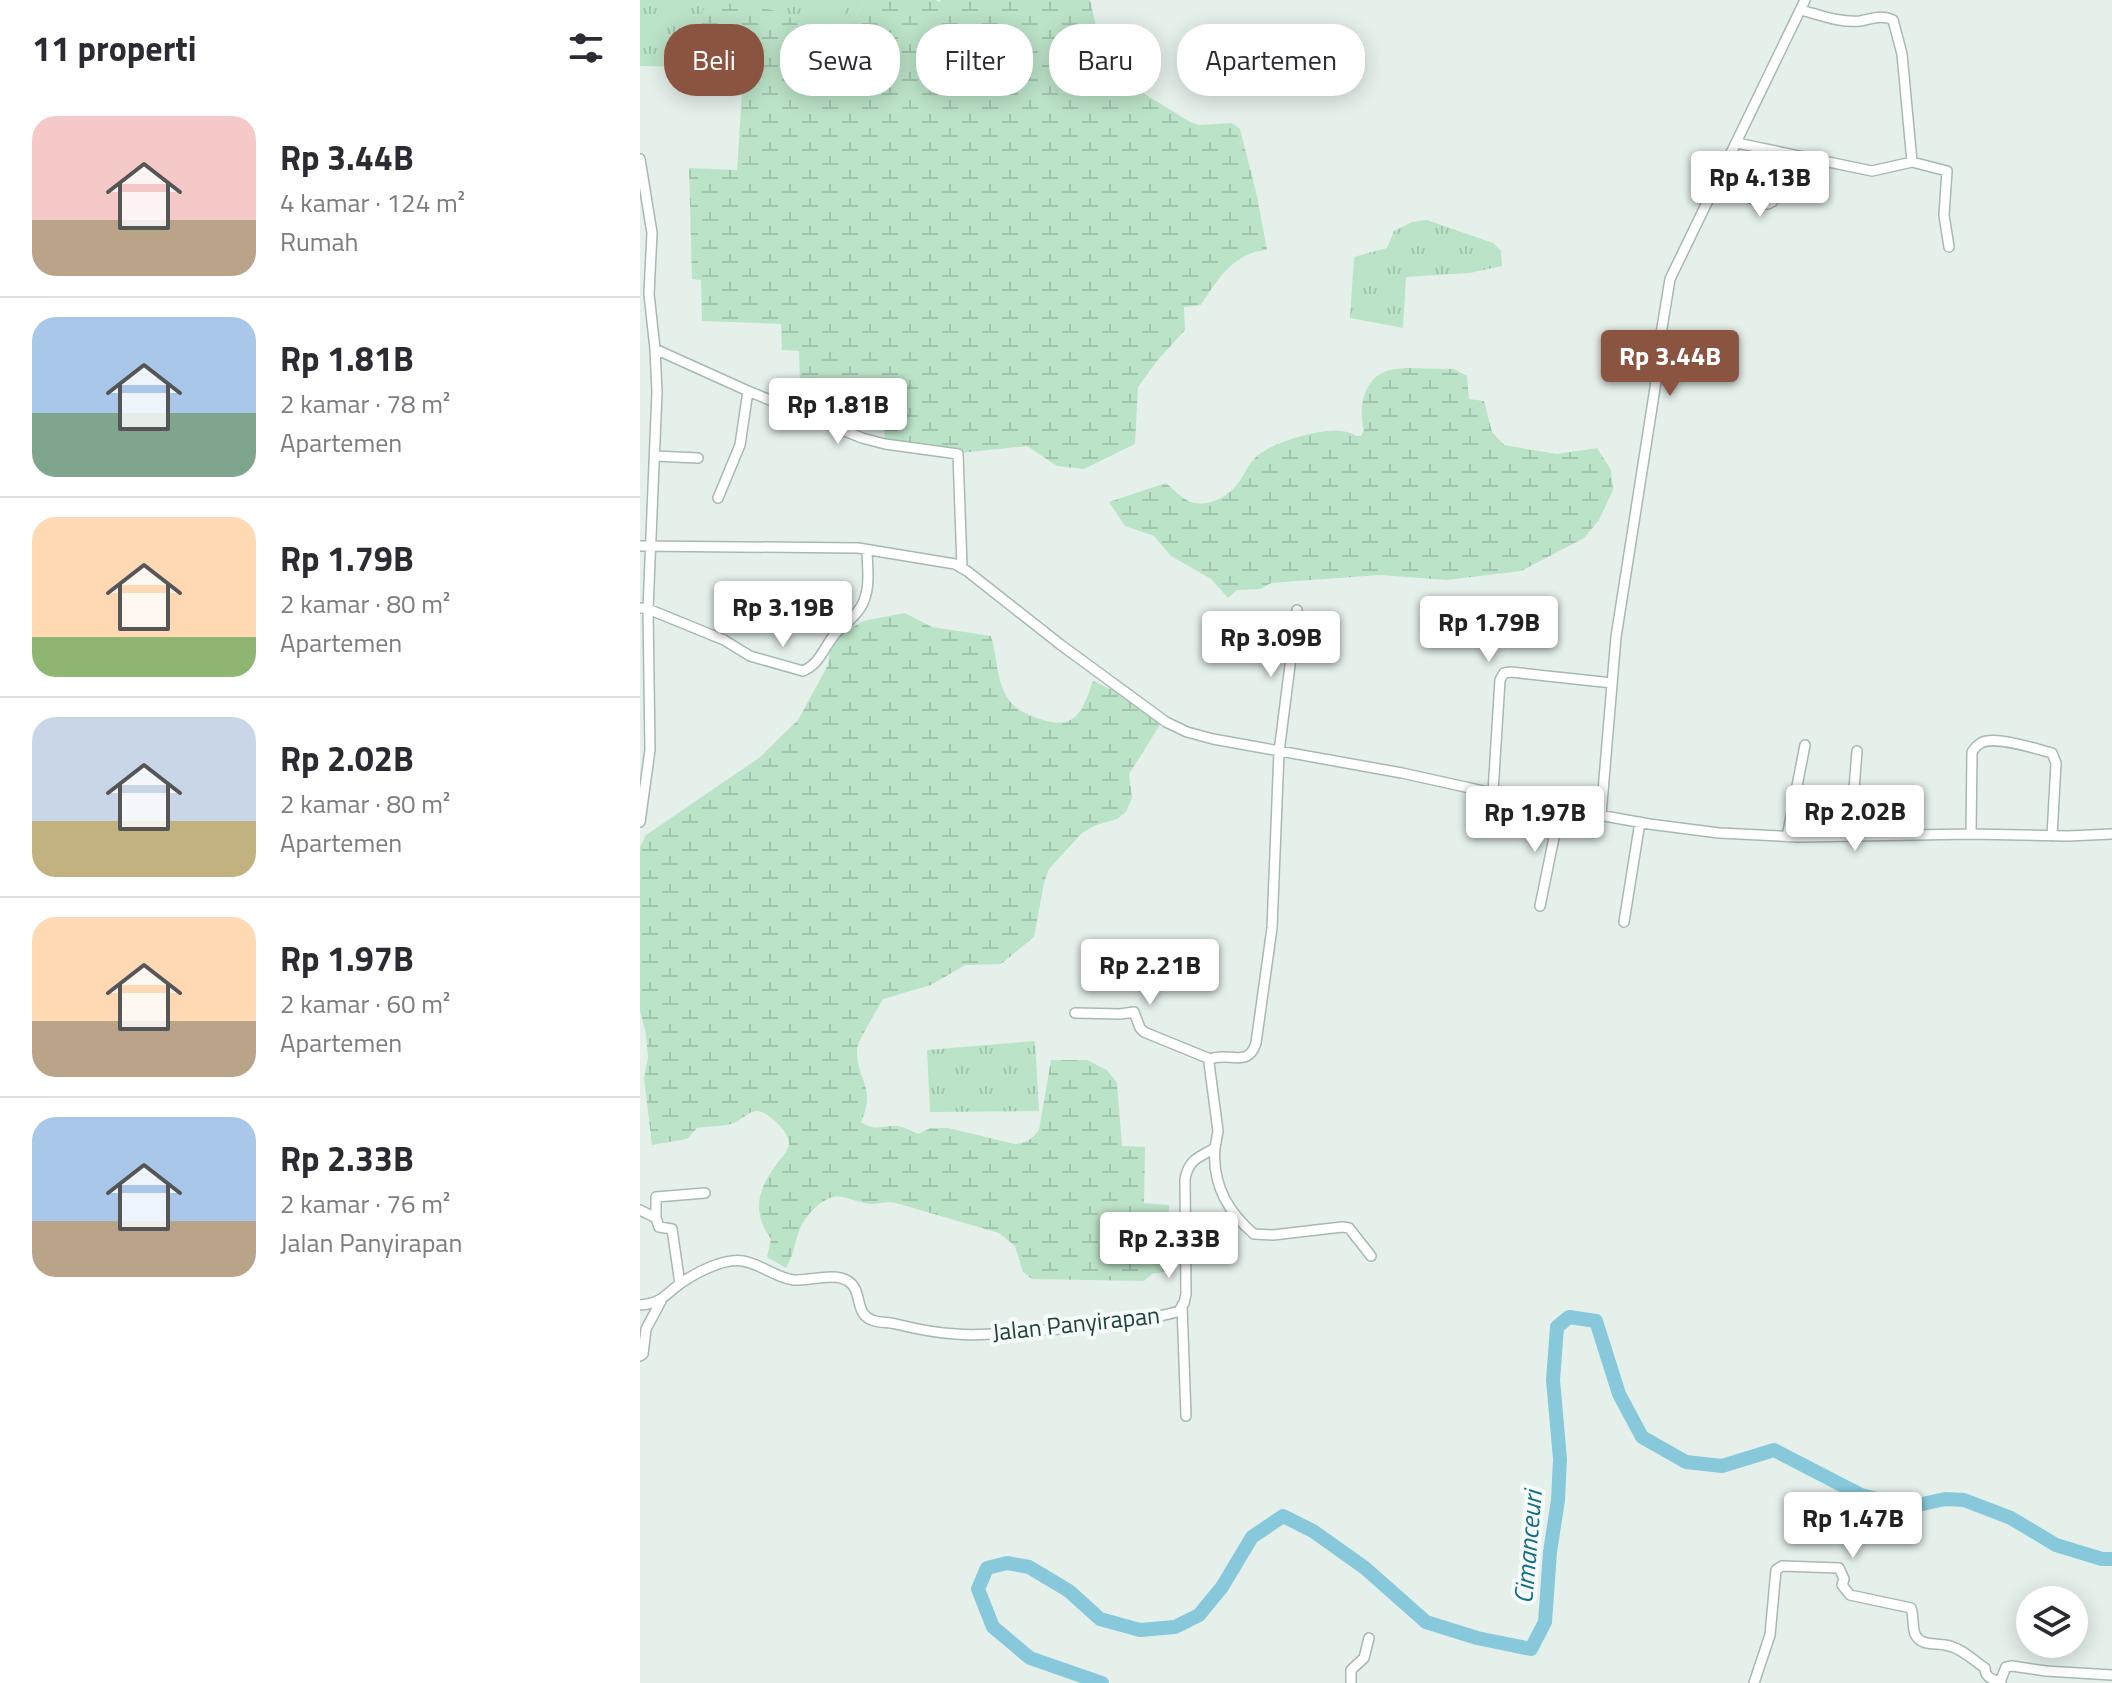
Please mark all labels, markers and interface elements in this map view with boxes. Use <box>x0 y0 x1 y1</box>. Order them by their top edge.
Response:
text: 11 properti <box>32 22 196 74</box>
chip: Beli <box>664 24 764 96</box>
chip: Sewa <box>780 24 900 96</box>
chip: Filter <box>916 24 1033 96</box>
chip: Baru <box>1049 24 1161 96</box>
chip: Apartemen <box>1177 24 1365 96</box>
icon: filters <box>564 26 608 70</box>
text: Rp 3.44B <box>280 131 414 183</box>
icon: home <box>96 148 192 244</box>
pin: Rp 4.13B <box>1677 151 1843 219</box>
text: Rp 4.13B <box>1709 157 1811 196</box>
text: 4 kamar · 124 m² <box>280 183 465 222</box>
text: Rumah <box>280 222 358 261</box>
pin: Rp 3.44B <box>1587 330 1753 398</box>
text: Rp 1.81B <box>280 332 414 384</box>
text: Rp 3.44B <box>1619 336 1721 375</box>
icon: home <box>96 349 192 445</box>
pin: Rp 1.81B <box>755 378 921 446</box>
text: 2 kamar · 78 m² <box>280 384 450 423</box>
text: Rp 1.81B <box>787 384 889 423</box>
text: Apartemen <box>280 423 402 462</box>
text: Rp 1.79B <box>280 532 414 584</box>
icon: home <box>96 549 192 645</box>
pin: Rp 3.19B <box>700 581 866 649</box>
text: 2 kamar · 80 m² <box>280 584 450 623</box>
text: Rp 3.19B <box>732 587 834 626</box>
pin: Rp 1.79B <box>1406 596 1572 664</box>
text: Rp 1.79B <box>1438 602 1540 641</box>
pin: Rp 3.09B <box>1188 611 1354 679</box>
text: Rp 3.09B <box>1220 617 1322 656</box>
text: Apartemen <box>280 623 402 662</box>
text: Rp 2.02B <box>280 732 414 784</box>
icon: home <box>96 749 192 845</box>
text: 2 kamar · 80 m² <box>280 784 450 823</box>
pin: Rp 2.02B <box>1772 785 1938 853</box>
pin: Rp 1.97B <box>1452 786 1618 854</box>
text: Rp 2.02B <box>1804 791 1906 830</box>
text: Rp 1.97B <box>1484 792 1586 831</box>
text: Apartemen <box>280 823 402 862</box>
text: Rp 1.97B <box>280 932 414 984</box>
pin: Rp 2.21B <box>1067 939 1233 1007</box>
text: Rp 2.21B <box>1099 945 1201 984</box>
icon: home <box>96 949 192 1045</box>
text: 2 kamar · 60 m² <box>280 984 450 1023</box>
text: Apartemen <box>280 1023 402 1062</box>
text: Rp 2.33B <box>280 1132 414 1184</box>
icon: home <box>96 1149 192 1245</box>
text: 2 kamar · 76 m² <box>280 1184 450 1223</box>
pin: Rp 2.33B <box>1086 1212 1252 1280</box>
text: Rp 2.33B <box>1118 1218 1220 1257</box>
text: Jalan Panyirapan <box>280 1223 462 1262</box>
street label: Jalan Panyirapan <box>990 1296 1161 1350</box>
water label: Cimanceuri <box>1503 1486 1552 1605</box>
pin: Rp 1.47B <box>1770 1492 1936 1560</box>
text: Rp 1.47B <box>1802 1498 1904 1537</box>
map controls <box>2016 1586 2088 1658</box>
button: layers <box>2016 1586 2088 1658</box>

